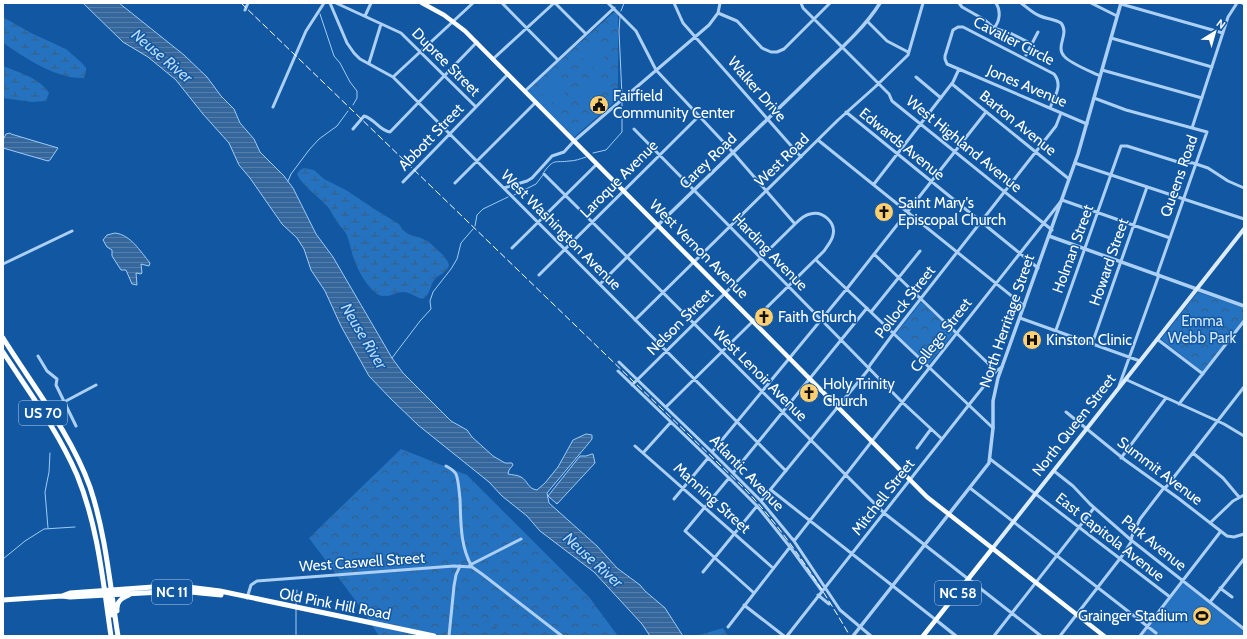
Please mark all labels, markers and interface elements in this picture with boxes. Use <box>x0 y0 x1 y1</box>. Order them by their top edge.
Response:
north arrow <box>1195 12 1235 52</box>
street label: Cavalier Circle <box>970 13 1058 69</box>
text: N <box>1214 16 1228 32</box>
street label: Dupree Street <box>408 24 484 100</box>
water label: Neuse River <box>128 25 197 88</box>
street label: Walker Drive <box>724 53 790 125</box>
street label: Jones Avenue <box>983 61 1070 111</box>
place label: Fairfield Community Center <box>613 87 735 122</box>
street label: Barton Avenue <box>976 87 1060 160</box>
street label: West Highland Avenue <box>903 92 1026 196</box>
public building icon: Fairfield Community Center <box>588 94 610 116</box>
street label: Abbott Street <box>395 100 467 174</box>
street label: Edwards Avenue <box>856 104 948 184</box>
street label: Carey Road <box>676 129 740 193</box>
street label: West Road <box>751 130 813 190</box>
street label: Queens Road <box>1157 133 1201 219</box>
street label: Laroque Avenue <box>576 136 662 222</box>
street label: West Washington Avenue <box>497 166 625 294</box>
place label: Saint Mary's Episcopal Church <box>898 194 1006 229</box>
street label: West Vernon Avenue <box>646 196 752 302</box>
church icon: Saint Mary's Episcopal Church <box>873 201 895 223</box>
street label: Holman Street <box>1049 202 1097 296</box>
street label: Harding Avenue <box>729 210 812 295</box>
street label: Howard Street <box>1086 216 1132 308</box>
street label: North Herritage Street <box>976 252 1038 390</box>
street label: Pollock Street <box>871 262 939 342</box>
street label: Nelson Street <box>643 285 717 359</box>
street label: College Street <box>906 294 976 376</box>
water label: Neuse River <box>337 299 392 373</box>
church icon: Faith Church <box>753 306 775 328</box>
place label: Faith Church <box>778 308 857 326</box>
park label: Emma Webb Park <box>1168 312 1236 347</box>
street label: West Lenoir Avenue <box>709 323 811 425</box>
hospital icon: Kinston Clinic <box>1021 329 1043 351</box>
place label: Kinston Clinic <box>1046 331 1132 349</box>
street label: North Queen Street <box>1028 370 1120 480</box>
place label: Holy Trinity Church <box>823 375 895 410</box>
church icon: Holy Trinity Church <box>798 382 820 404</box>
road number: US 70 <box>19 401 67 425</box>
street label: Atlantic Avenue <box>706 431 788 515</box>
street label: Summit Avenue <box>1114 433 1206 509</box>
street label: Mitchell Street <box>848 455 918 539</box>
street label: Manning Street <box>670 459 754 537</box>
street label: East Capitola Avenue <box>1052 489 1168 585</box>
street label: Park Avenue <box>1118 511 1190 575</box>
water label: Neuse River <box>559 528 628 592</box>
street label: West Caswell Street <box>298 549 426 575</box>
road number: NC 11 <box>152 580 192 604</box>
road number: NC 58 <box>935 581 981 605</box>
street label: Old Pink Hill Road <box>278 584 392 624</box>
sports icon: Grainger Stadium <box>1191 605 1213 627</box>
place label: Grainger Stadium <box>1078 607 1188 625</box>

